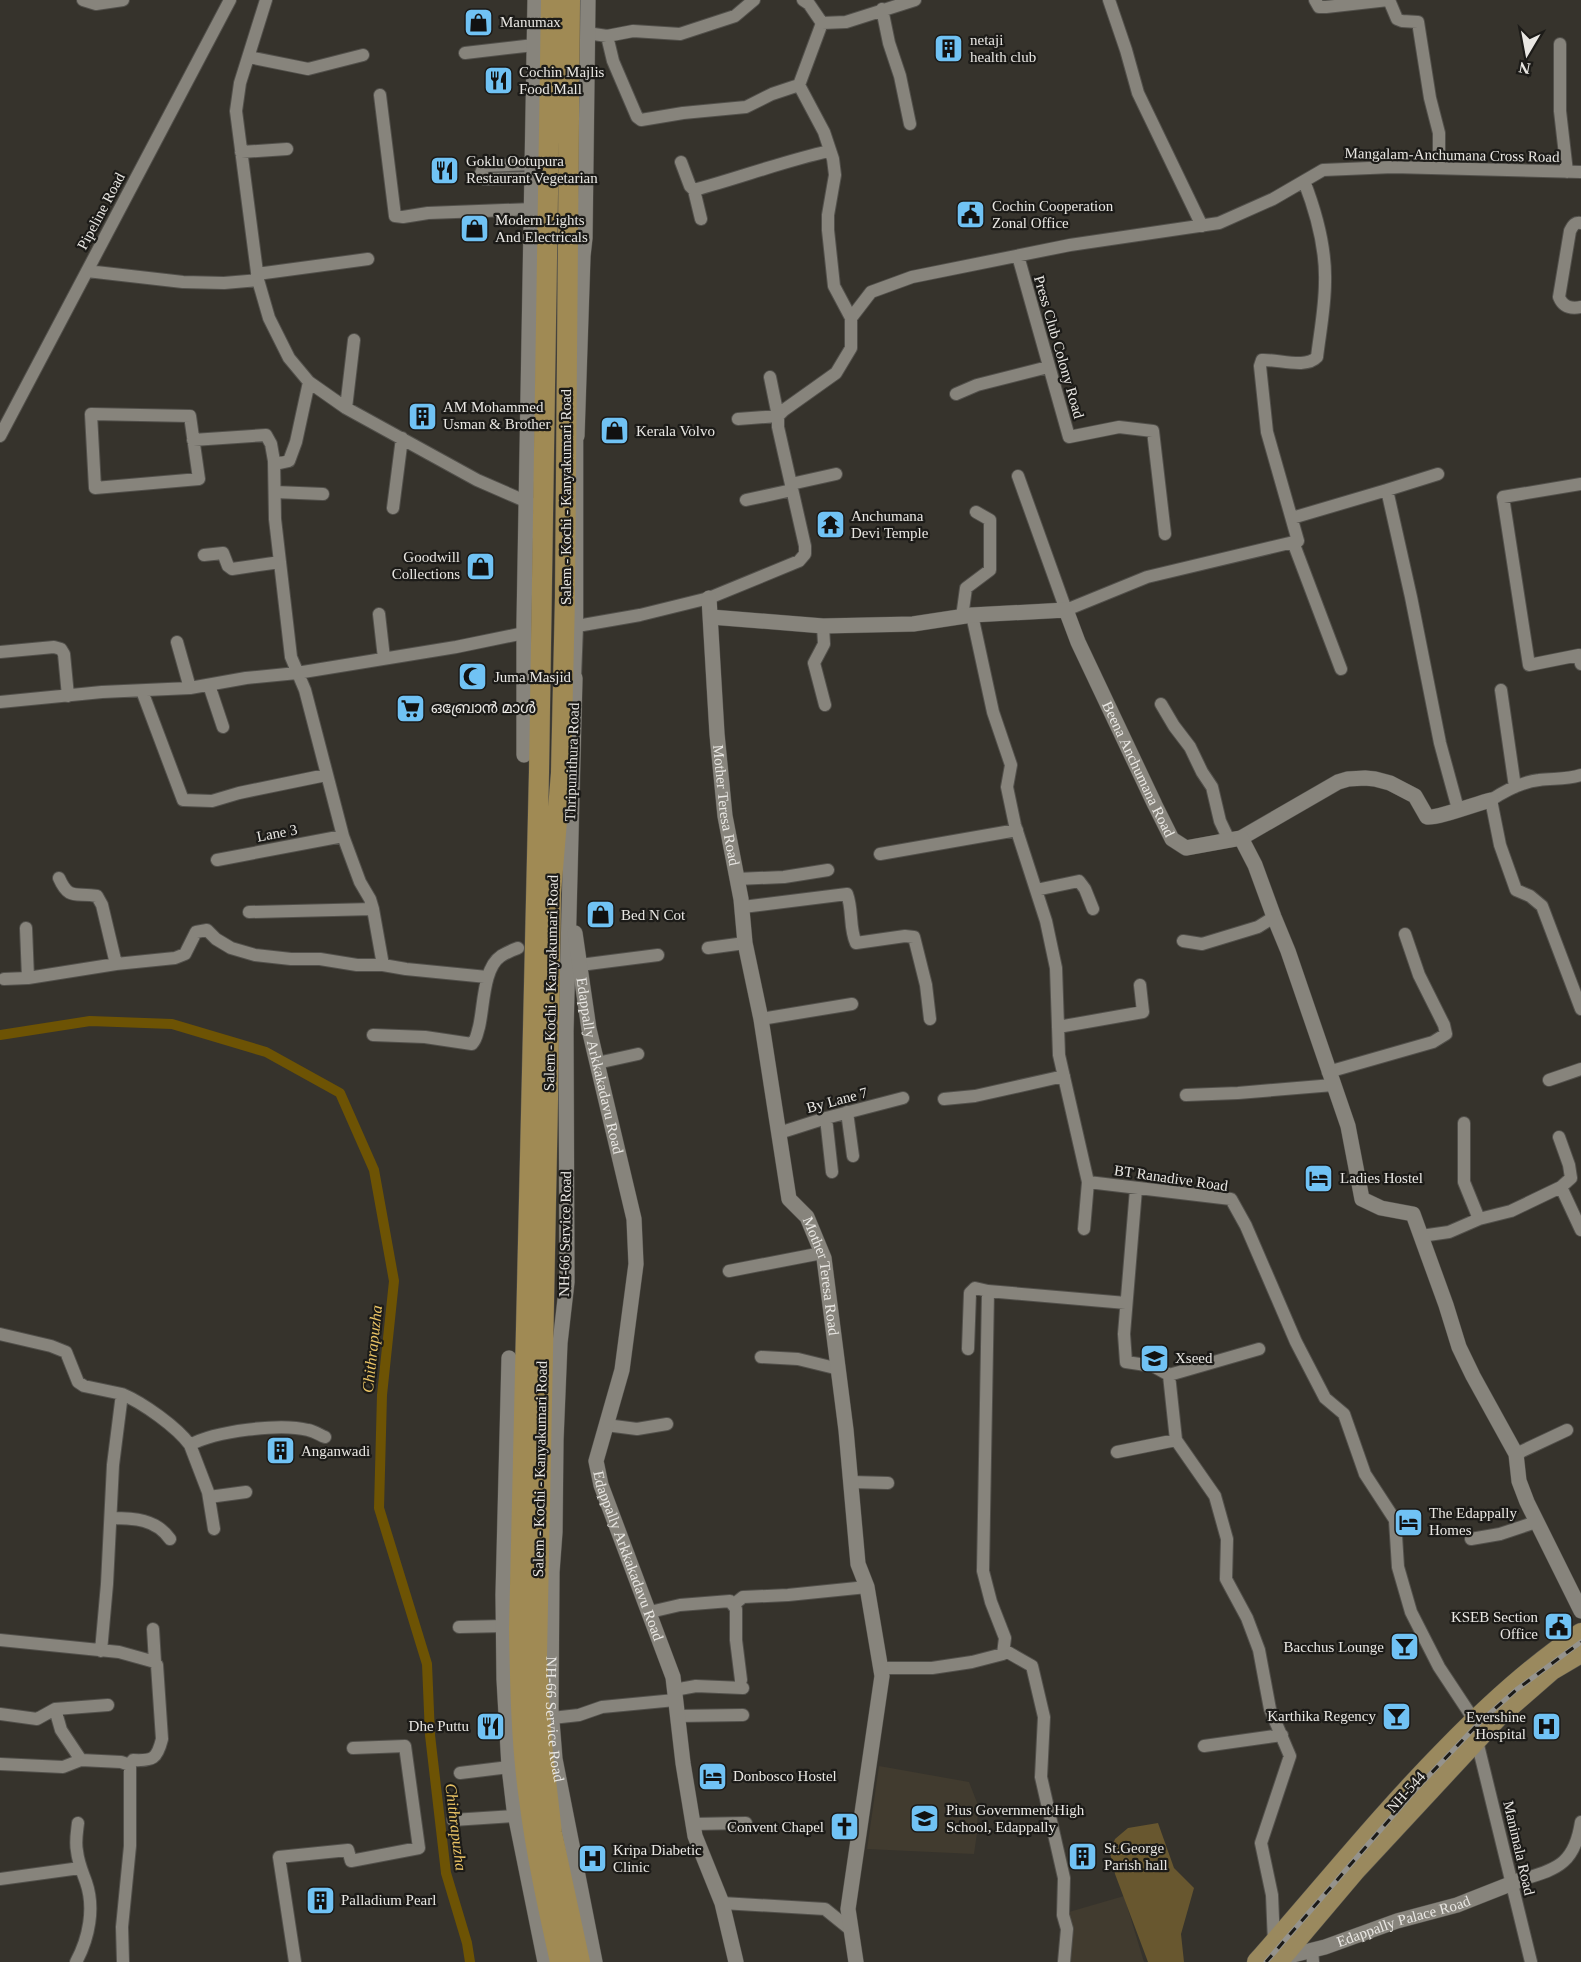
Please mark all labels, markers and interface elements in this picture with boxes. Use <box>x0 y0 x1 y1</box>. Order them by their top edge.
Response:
shop icon: Manumax <box>463 6 495 38</box>
place label: Manumax <box>500 14 561 30</box>
north arrow <box>1497 24 1557 84</box>
place label: netaji health club <box>970 32 1036 65</box>
building icon: netaji health club <box>933 33 965 65</box>
text: N <box>1517 59 1532 78</box>
place label: Cochin Majlis Food Mall <box>519 64 605 97</box>
restaurant icon: Cochin Majlis Food Mall <box>482 65 514 97</box>
street label: Mangalam-Anchumana Cross Road <box>1344 145 1560 165</box>
place label: Goklu Ootupura Restaurant Vegetarian <box>466 153 598 186</box>
restaurant icon: Goklu Ootupura Restaurant Vegetarian <box>429 154 461 186</box>
street label: Pipeline Road <box>74 169 128 252</box>
place label: Cochin Cooperation Zonal Office <box>992 198 1114 231</box>
public building icon: Cochin Cooperation Zonal Office <box>955 199 987 231</box>
place label: Modern Lights And Electricals <box>495 212 588 245</box>
shop icon: Modern Lights And Electricals <box>458 213 490 245</box>
street label: Press Club Colony Road <box>1031 274 1087 421</box>
street label: Salem - Kochi - Kanyakumari Road <box>558 388 574 605</box>
place label: AM Mohammed Usman & Brother <box>443 399 550 432</box>
building icon: AM Mohammed Usman & Brother <box>406 400 438 432</box>
shop icon: Kerala Volvo <box>599 415 631 447</box>
place label: Kerala Volvo <box>636 423 715 439</box>
place label: Anchumana Devi Temple <box>851 508 929 541</box>
temple icon: Anchumana Devi Temple <box>814 509 846 541</box>
place label: Goodwill Collections <box>392 549 460 582</box>
shop icon: Goodwill Collections <box>465 550 497 582</box>
mosque icon: Juma Masjid <box>457 661 489 693</box>
place label: Juma Masjid <box>494 669 572 685</box>
supermarket icon: ഒബ്രോൻ മാൾ <box>394 692 426 724</box>
street label: Beena Anchumana Road <box>1099 699 1178 840</box>
place label: ഒബ്രോൻ മാൾ <box>431 700 536 717</box>
street label: Thripunithura Road <box>562 702 582 822</box>
street label: Mother Teresa Road <box>710 744 742 868</box>
street label: Lane 3 <box>255 821 299 845</box>
street label: Salem - Kochi - Kanyakumari Road <box>541 874 561 1091</box>
shop icon: Bed N Cot <box>584 899 616 931</box>
place label: Bed N Cot <box>621 907 686 923</box>
street label: Edappally Arkkakadavu Road <box>574 976 626 1156</box>
street label: By Lane 7 <box>805 1084 870 1116</box>
street label: BT Ranadive Road <box>1113 1162 1229 1194</box>
hotel icon: Ladies Hostel <box>1303 1162 1335 1194</box>
street label: NH-66 Service Road <box>556 1170 574 1297</box>
place label: Ladies Hostel <box>1340 1170 1423 1186</box>
street label: Mother Teresa Road <box>800 1214 842 1337</box>
water label: Chithrapuzha <box>359 1304 386 1394</box>
school or university icon: Xseed <box>1138 1342 1170 1374</box>
place label: Xseed <box>1175 1350 1213 1366</box>
street label: Salem - Kochi - Kanyakumari Road <box>530 1360 550 1577</box>
building icon: Anganwadi <box>264 1435 296 1467</box>
place label: Anganwadi <box>301 1443 370 1459</box>
street label: Edappally Arkkakadavu Road <box>590 1469 667 1643</box>
place label: The Edappally Homes <box>1429 1505 1517 1538</box>
hotel icon: The Edappally Homes <box>1392 1506 1424 1538</box>
place label: KSEB Section Office <box>1451 1609 1538 1642</box>
public building icon: KSEB Section Office <box>1543 1610 1575 1642</box>
bar icon: Bacchus Lounge <box>1389 1631 1421 1663</box>
place label: Bacchus Lounge <box>1284 1639 1384 1655</box>
street label: NH-66 Service Road <box>543 1656 567 1784</box>
bar icon: Karthika Regency <box>1381 1700 1413 1732</box>
place label: Karthika Regency <box>1267 1708 1376 1724</box>
place label: Evershine Hospital <box>1466 1709 1526 1742</box>
restaurant icon: Dhe Puttu <box>474 1710 506 1742</box>
hospital icon: Evershine Hospital <box>1531 1710 1563 1742</box>
place label: Dhe Puttu <box>409 1718 469 1734</box>
hotel icon: Donbosco Hostel <box>696 1760 728 1792</box>
place label: Donbosco Hostel <box>733 1768 837 1784</box>
street label: NH-544 <box>1384 1768 1429 1816</box>
water label: Chithrapuzha <box>441 1782 470 1872</box>
street label: Manimala Road <box>1500 1799 1538 1897</box>
place label: Pius Government High School, Edappally <box>946 1802 1085 1835</box>
school or university icon: Pius Government High School, Edappally <box>909 1803 941 1835</box>
church icon: Convent Chapel <box>829 1811 861 1843</box>
place label: Convent Chapel <box>727 1819 824 1835</box>
place label: St.George Parish hall <box>1104 1840 1168 1873</box>
building icon: St.George Parish hall <box>1067 1841 1099 1873</box>
place label: Kripa Diabetic Clinic <box>613 1842 702 1875</box>
hospital icon: Kripa Diabetic Clinic <box>576 1843 608 1875</box>
building icon: Palladium Pearl <box>304 1884 336 1916</box>
place label: Palladium Pearl <box>341 1892 436 1908</box>
street label: Edappally Palace Road <box>1335 1892 1473 1950</box>

